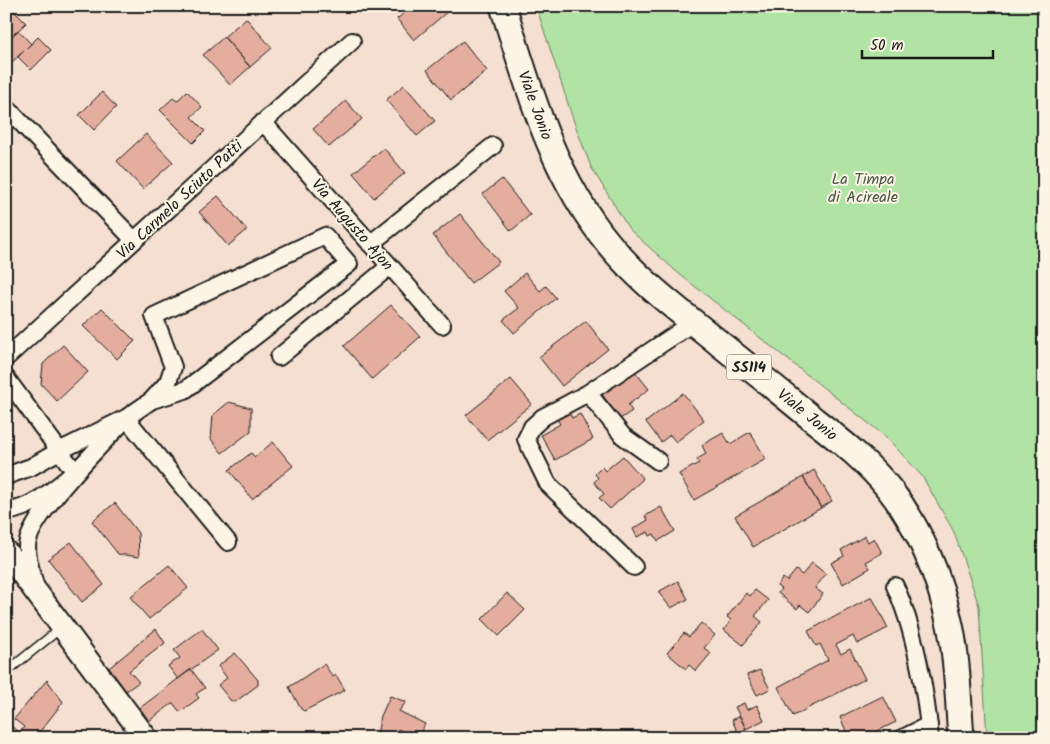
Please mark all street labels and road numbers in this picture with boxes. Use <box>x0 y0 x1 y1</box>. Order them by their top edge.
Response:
street label: Viale Jonio <box>511 68 559 143</box>
street label: Via Carmelo Sciuto Patti <box>111 134 250 266</box>
street label: Via Augusto Ajon <box>305 173 399 277</box>
road number: SS114 <box>726 354 772 380</box>
street label: Viale Jonio <box>771 383 843 447</box>

